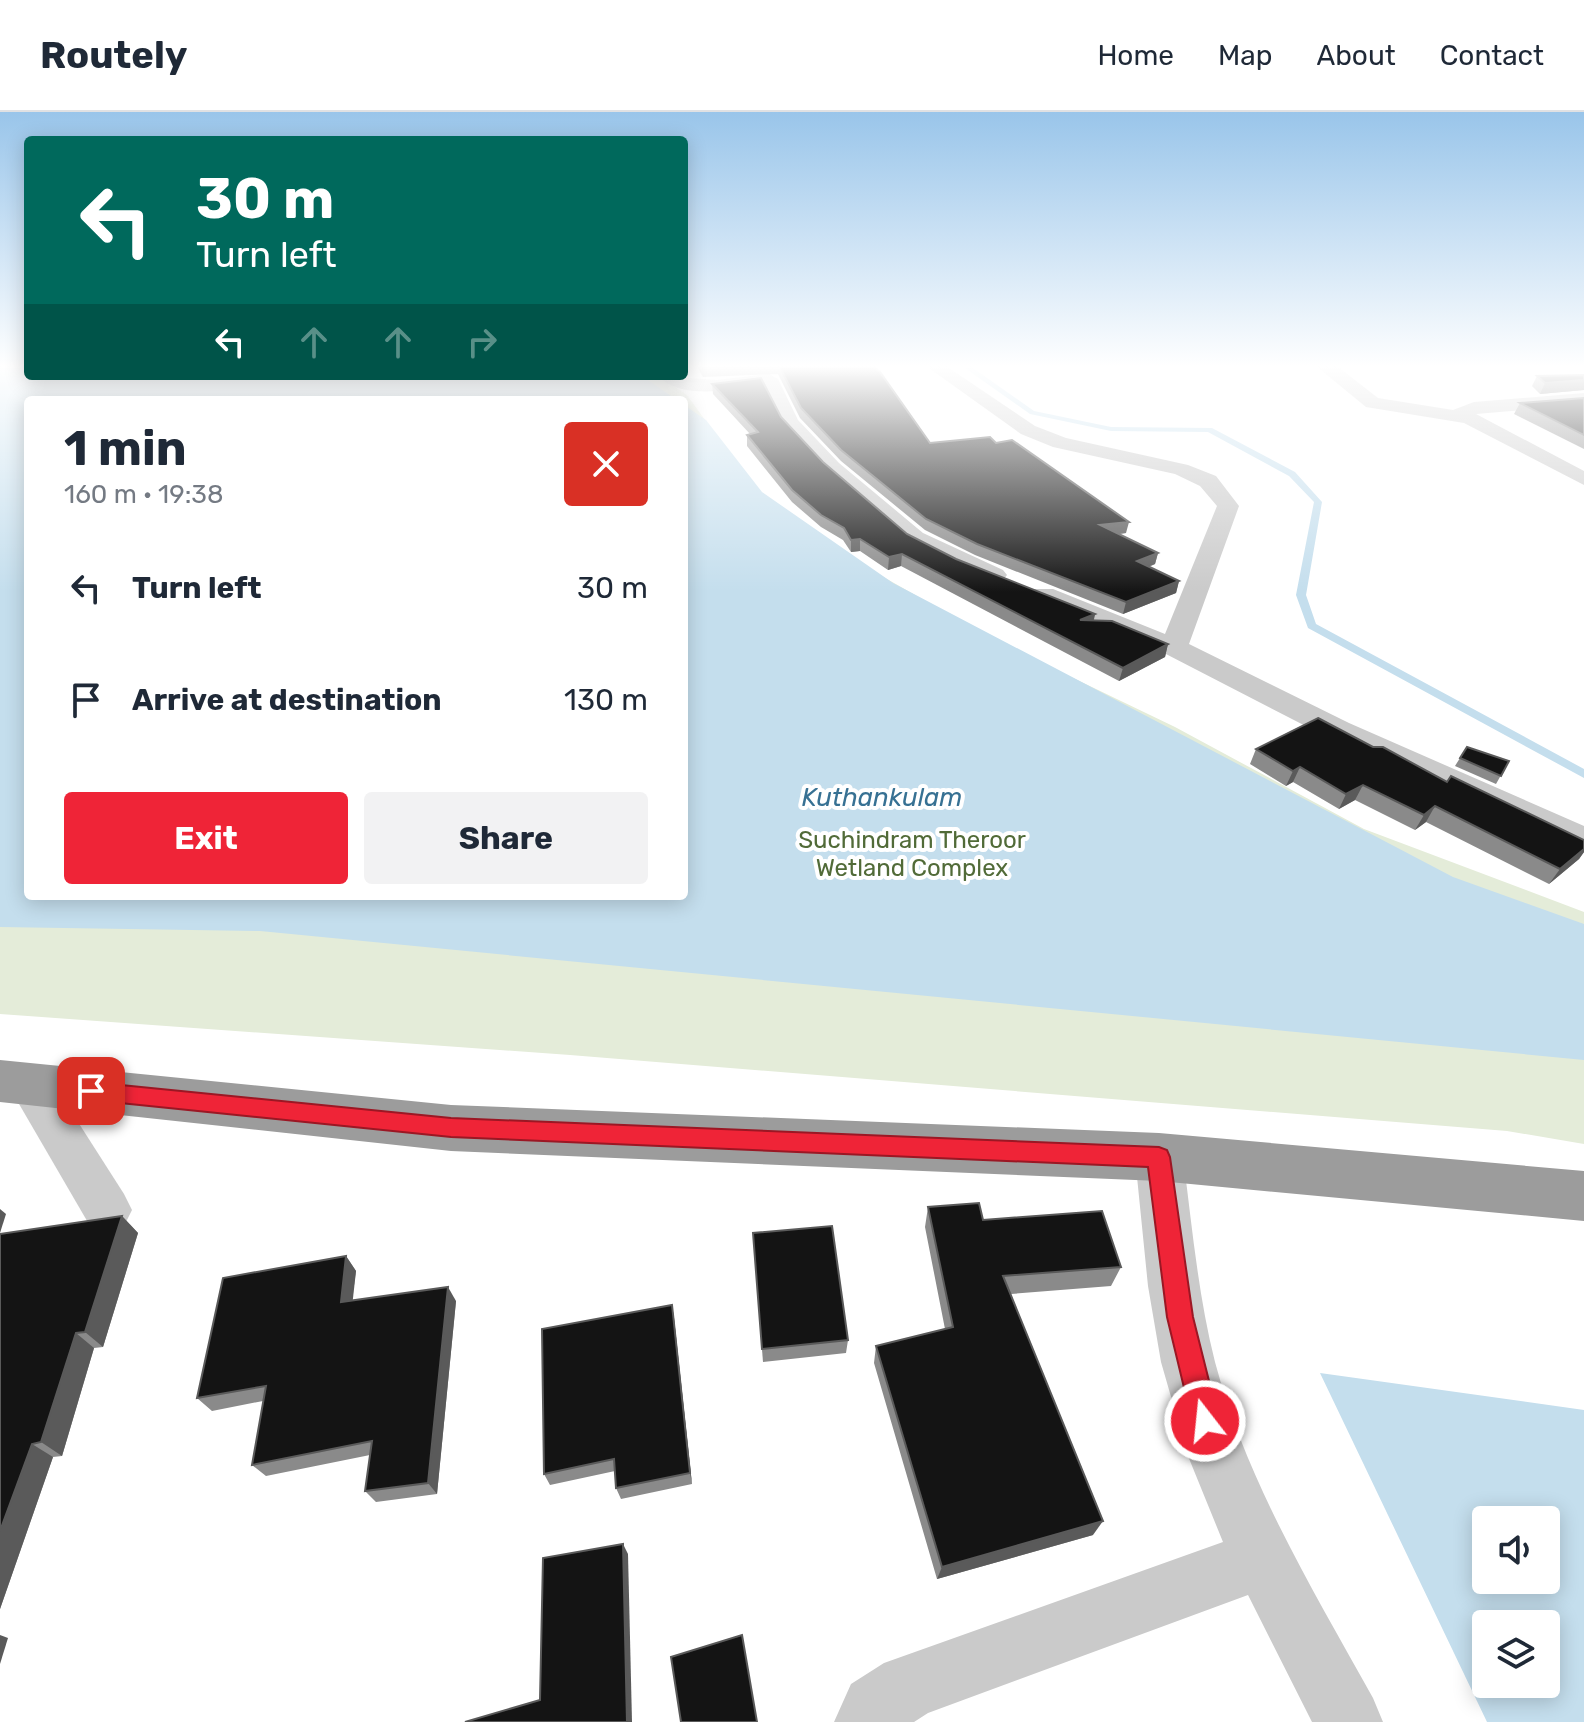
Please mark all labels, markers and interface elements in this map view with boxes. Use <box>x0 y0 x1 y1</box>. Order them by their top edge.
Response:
text: Routely <box>40 32 187 78</box>
text: Home <box>1097 39 1174 72</box>
text: Map <box>1218 39 1272 72</box>
text: About <box>1316 39 1396 72</box>
text: Contact <box>1440 39 1544 72</box>
text: 30 m <box>196 166 334 232</box>
icon: left <box>64 168 168 272</box>
text: Turn left <box>196 233 337 276</box>
icon: left <box>208 320 252 364</box>
icon: ahead <box>292 320 336 364</box>
icon: ahead <box>376 320 420 364</box>
icon: right <box>460 320 504 364</box>
text: 1 min <box>64 420 187 477</box>
button: close <box>564 422 648 506</box>
text: 160 m · 19:38 <box>64 479 223 510</box>
icon: left <box>64 566 108 610</box>
text: Turn left <box>132 570 262 606</box>
text: 30 m <box>577 570 648 606</box>
icon: arrive <box>64 678 108 722</box>
text: Arrive at destination <box>132 682 442 718</box>
text: 130 m <box>564 682 648 718</box>
water label: Kuthankulam <box>802 782 962 813</box>
button: Exit <box>64 792 348 884</box>
button: Share <box>364 792 648 884</box>
park label: Suchindram Theroor Wetland Complex <box>798 826 1026 882</box>
pin <box>57 1057 125 1125</box>
icon: arrive <box>69 1069 113 1113</box>
position arrow <box>1163 1379 1247 1463</box>
map controls <box>1472 1506 1560 1698</box>
button: sound <box>1472 1506 1560 1594</box>
button: layers <box>1472 1610 1560 1698</box>

